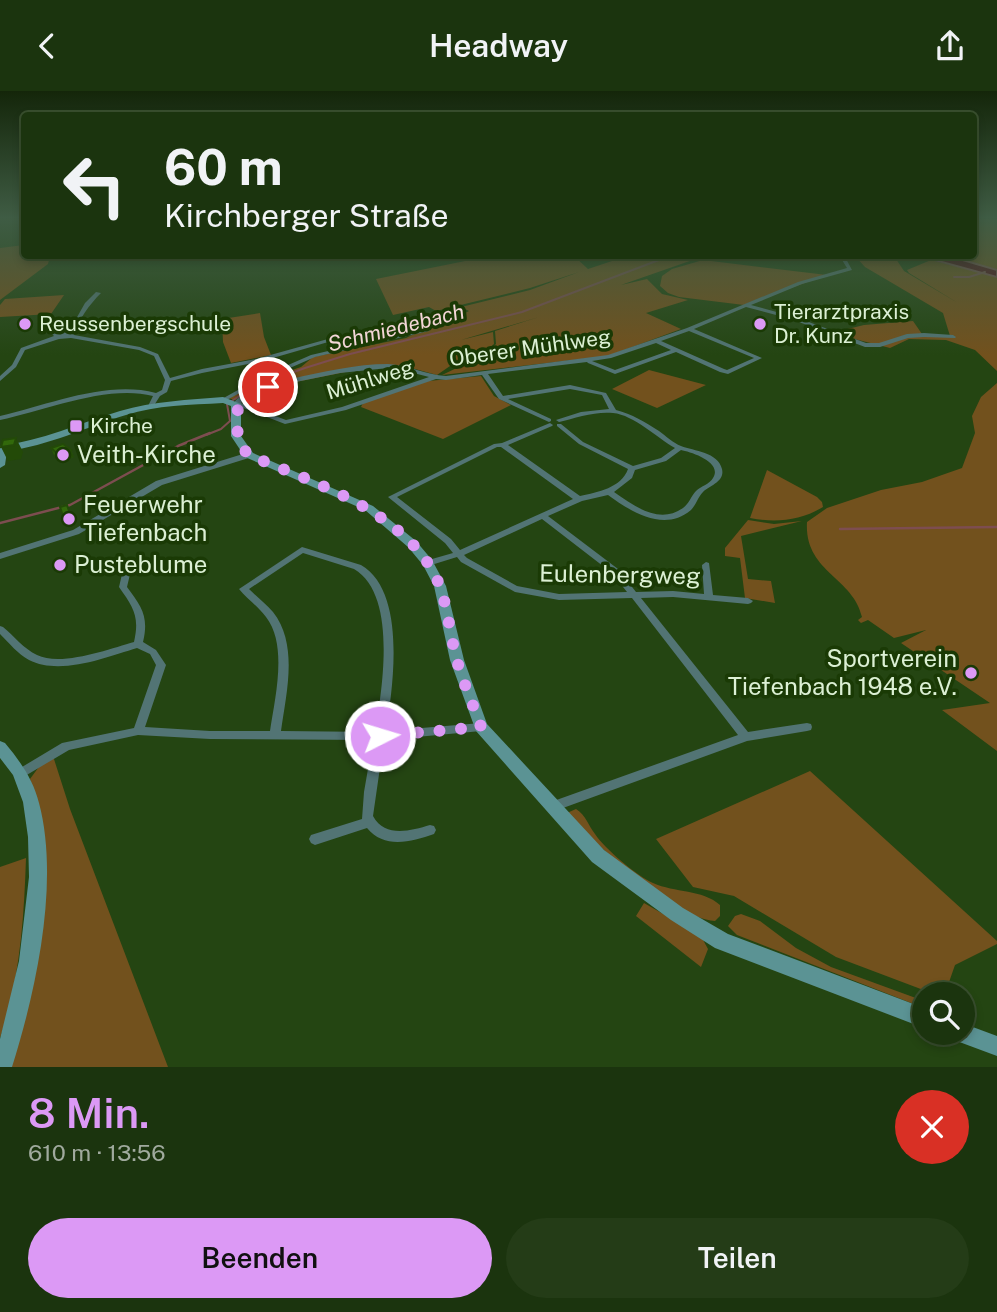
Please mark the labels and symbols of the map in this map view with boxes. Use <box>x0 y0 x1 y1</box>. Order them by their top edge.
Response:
water label: Schmiedebach <box>325 298 467 357</box>
place label: Tierarztpraxis Dr. Kunz <box>774 299 909 348</box>
place label: Reussenbergschule <box>39 311 231 336</box>
marker: Reussenbergschule <box>17 316 33 332</box>
marker: Tierarztpraxis Dr. Kunz <box>752 316 768 332</box>
street label: Oberer Mühlweg <box>447 324 612 371</box>
street label: Mühlweg <box>323 354 417 405</box>
pin <box>238 357 298 417</box>
place label: Kirche <box>90 413 153 438</box>
marker: Kirche <box>68 418 84 434</box>
place label: Veith-Kirche <box>77 440 216 468</box>
marker: Veith-Kirche <box>55 447 71 463</box>
place label: Feuerwehr Tiefenbach <box>83 490 207 546</box>
marker: Feuerwehr Tiefenbach <box>61 511 77 527</box>
place label: Pusteblume <box>74 550 207 578</box>
marker: Pusteblume <box>52 557 68 573</box>
street label: Eulenbergweg <box>539 559 701 589</box>
place label: Sportverein Tiefenbach 1948 e.V. <box>728 644 957 700</box>
marker: Sportverein Tiefenbach 1948 e.V. <box>963 665 979 681</box>
position arrow <box>343 699 417 773</box>

